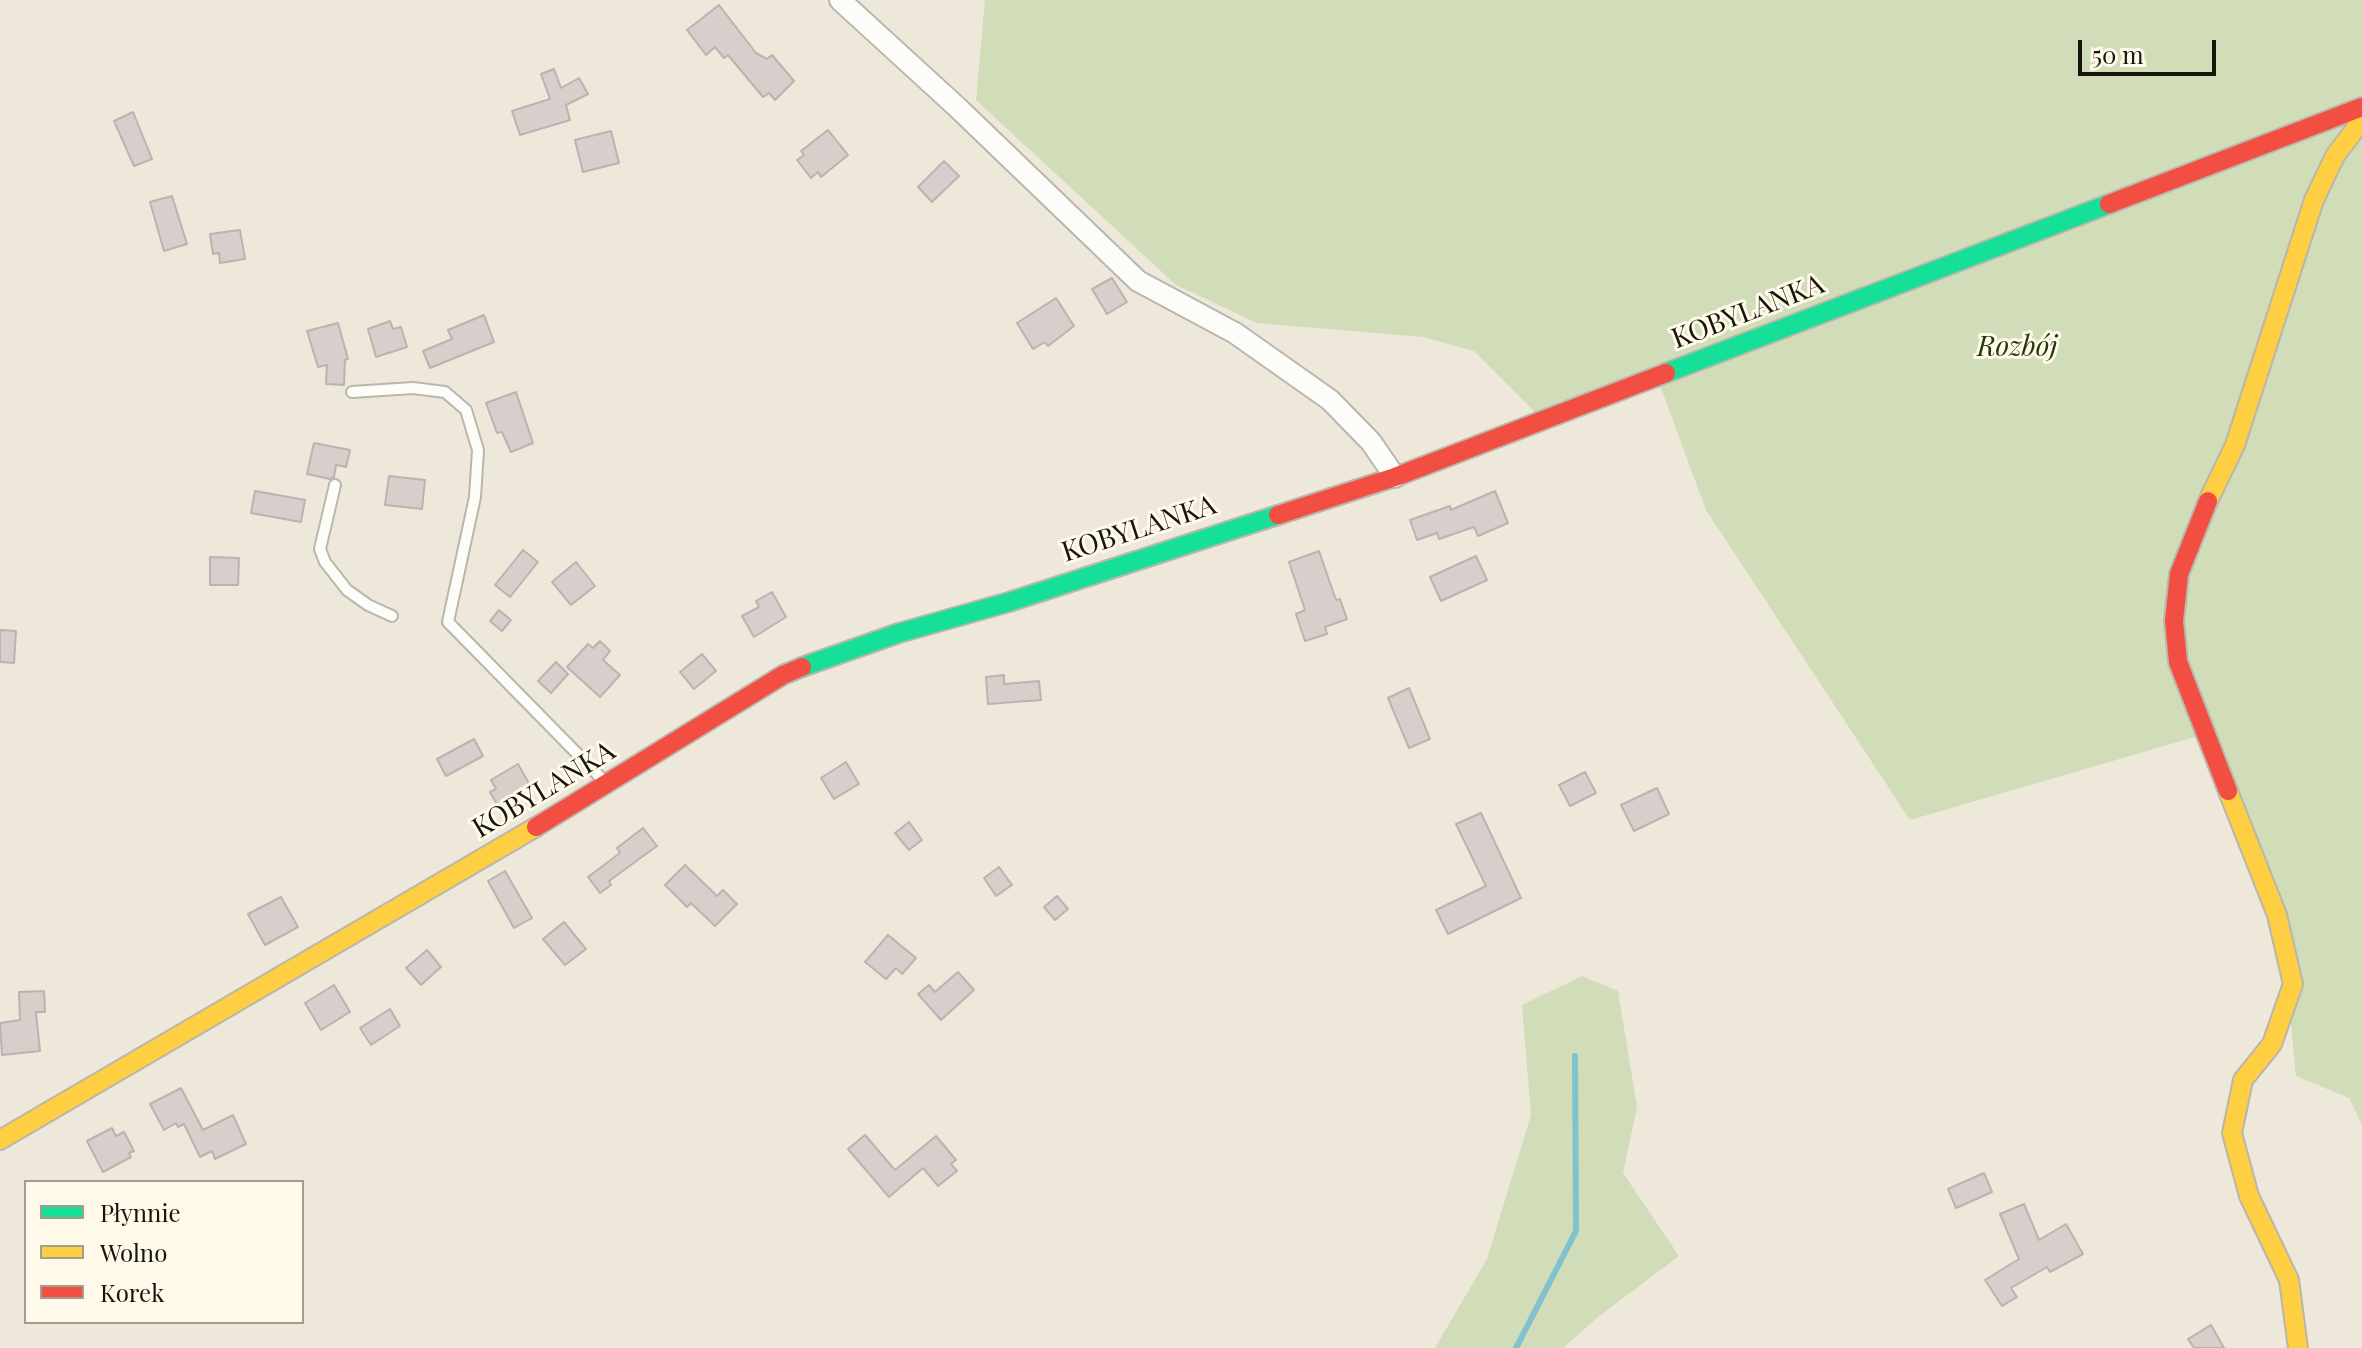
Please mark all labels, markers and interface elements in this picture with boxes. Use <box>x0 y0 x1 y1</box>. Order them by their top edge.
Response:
scale bar <box>2082 24 2220 74</box>
text: 50 m <box>2092 38 2144 70</box>
street label: KOBYLANKA <box>1667 268 1829 356</box>
park label: Rozbój <box>1977 330 2057 364</box>
street label: KOBYLANKA <box>1058 488 1220 570</box>
street label: KOBYLANKA <box>467 734 621 846</box>
legend <box>24 1180 304 1324</box>
text: Płynnie <box>100 1196 181 1228</box>
text: Wolno <box>100 1236 167 1268</box>
text: Korek <box>100 1276 164 1308</box>

